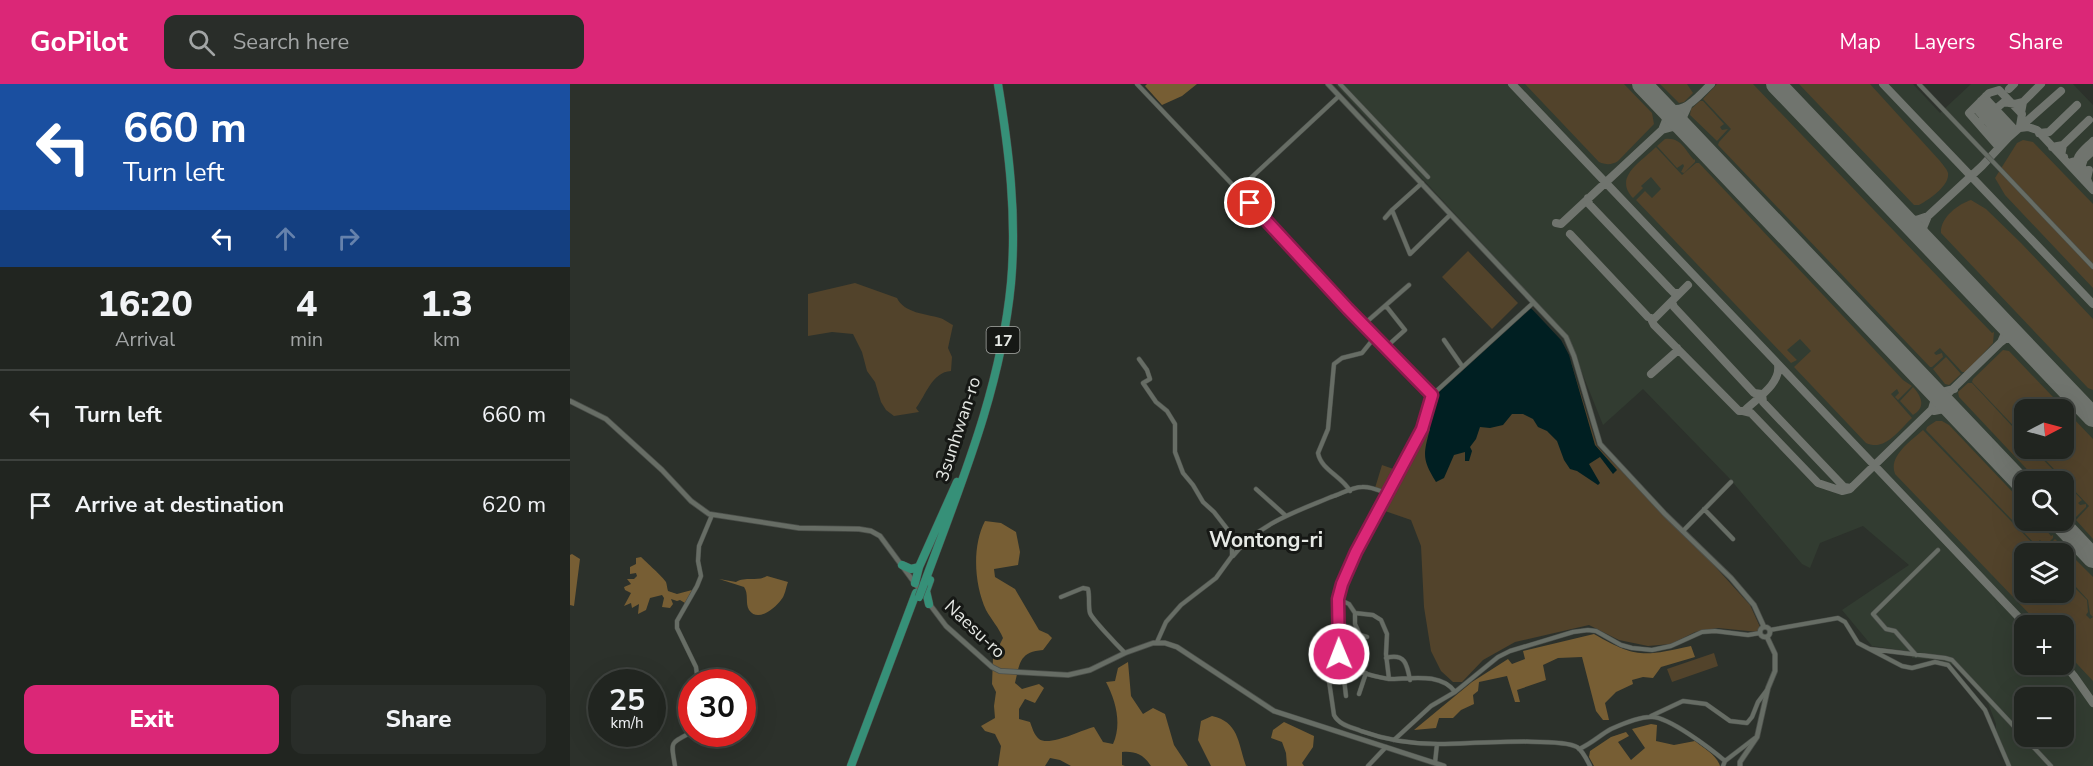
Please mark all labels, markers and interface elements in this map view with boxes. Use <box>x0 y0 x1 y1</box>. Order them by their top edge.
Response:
search box <box>164 15 584 69</box>
text: GoPilot <box>30 23 128 61</box>
icon: search <box>185 26 218 59</box>
text: Search here <box>233 27 349 57</box>
text: Map <box>1839 28 1881 56</box>
text: Layers <box>1914 28 1975 56</box>
text: Share <box>2008 28 2063 56</box>
text: 660 m <box>123 100 247 157</box>
icon: left <box>24 108 102 186</box>
text: Turn left <box>123 154 224 191</box>
pin <box>1224 177 1275 228</box>
icon: arrive <box>1233 186 1266 219</box>
icon: left <box>206 222 239 255</box>
icon: ahead <box>269 222 302 255</box>
icon: right <box>332 222 365 255</box>
text: 16:20 <box>97 280 193 329</box>
text: 4 <box>296 280 317 329</box>
text: 1.3 <box>420 280 473 329</box>
text: Arrival <box>115 326 175 353</box>
text: min <box>290 326 323 353</box>
text: km <box>433 326 460 353</box>
road number: 17 <box>986 327 1020 353</box>
street label: 3sunhwan-ro <box>930 374 986 484</box>
icon: left <box>24 399 57 432</box>
north arrow <box>2014 399 2074 459</box>
map controls <box>2014 399 2074 747</box>
text: Turn left <box>75 400 162 430</box>
text: 660 m <box>482 400 546 430</box>
button: search <box>2014 471 2074 531</box>
icon: arrive <box>24 489 57 522</box>
text: Arrive at destination <box>75 490 284 520</box>
text: 620 m <box>482 490 546 520</box>
district label: Wontong-ri <box>1209 526 1323 554</box>
button: layers <box>2014 543 2074 603</box>
street label: Naesu-ro <box>939 595 1011 663</box>
button: + <box>2014 615 2074 675</box>
position arrow <box>1307 622 1371 686</box>
speed limit sign: 30 <box>678 669 756 747</box>
text: 25 <box>609 680 645 721</box>
button: Exit <box>24 685 279 754</box>
button: Share <box>291 685 546 754</box>
button: − <box>2014 687 2074 747</box>
text: km/h <box>610 713 644 733</box>

